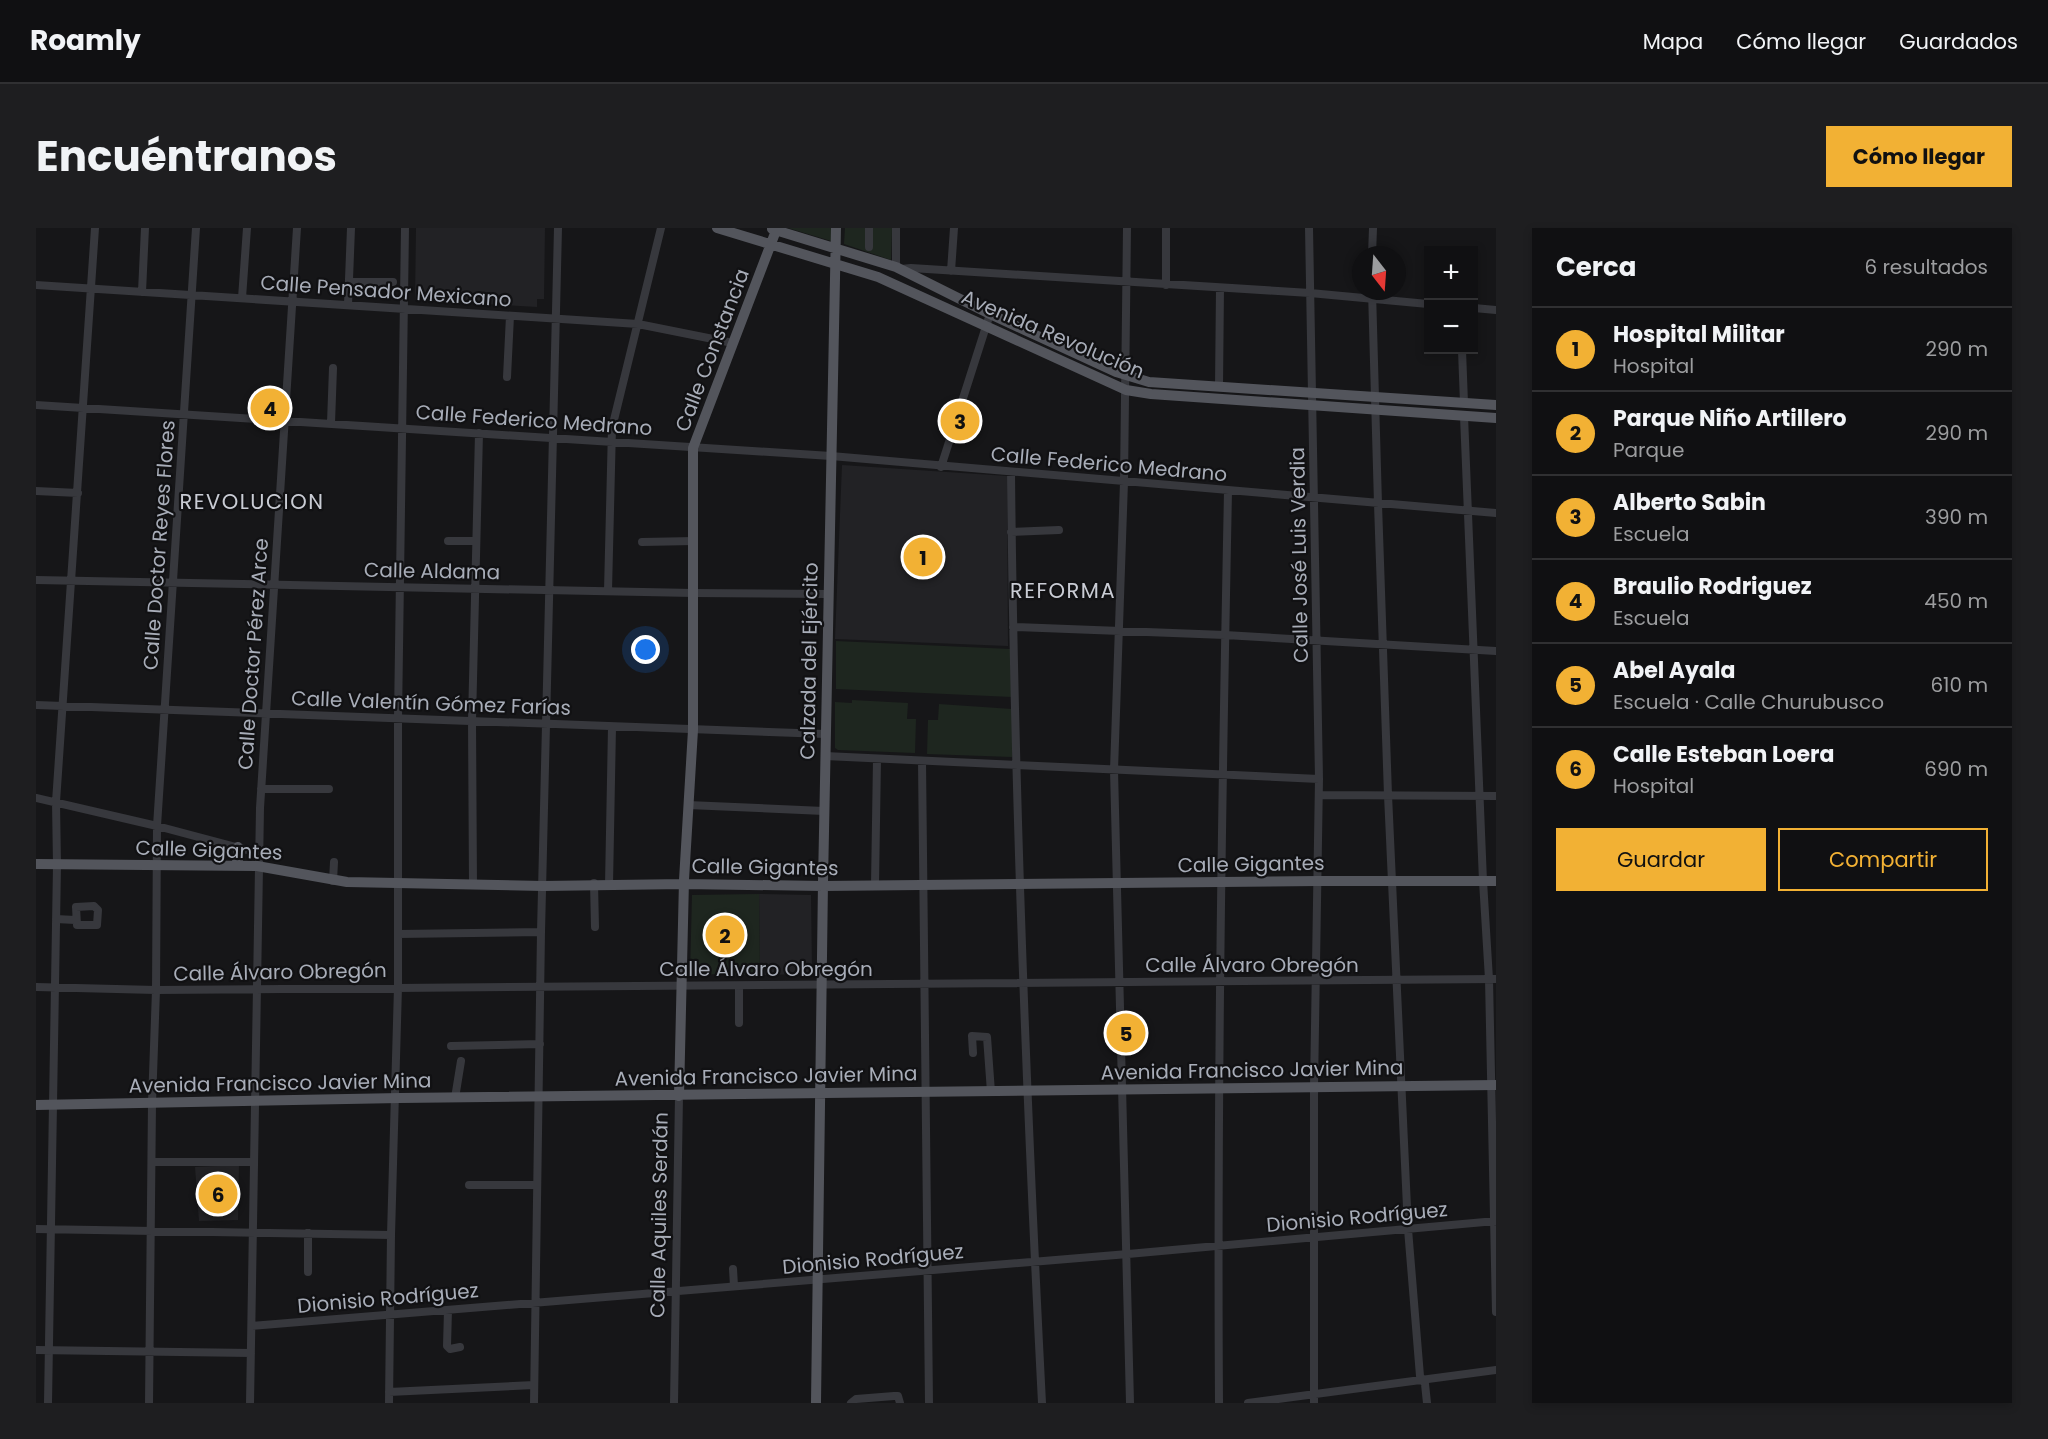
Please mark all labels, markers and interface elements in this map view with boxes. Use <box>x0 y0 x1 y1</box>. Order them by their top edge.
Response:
text: Roamly <box>30 21 141 60</box>
text: Mapa <box>1643 27 1703 56</box>
text: Cómo llegar <box>1736 27 1866 56</box>
text: Guardados <box>1899 27 2018 56</box>
button: Cómo llegar <box>1826 126 2012 187</box>
text: Encuéntranos <box>36 127 337 186</box>
north arrow <box>1352 246 1406 300</box>
map controls <box>1424 246 1478 354</box>
button: + <box>1424 246 1478 300</box>
text: Cerca <box>1556 249 1636 285</box>
text: 6 resultados <box>1864 253 1988 281</box>
street label: Calle Constancia <box>668 265 756 435</box>
street label: Calle Pensador Mexicano <box>259 268 513 314</box>
street label: Avenida Revolución <box>957 283 1149 385</box>
button: − <box>1424 300 1478 354</box>
text: Hospital Militar <box>1613 319 1785 350</box>
text: 1 <box>1572 335 1579 363</box>
text: 290 m <box>1925 335 1988 363</box>
text: Hospital <box>1613 352 1694 380</box>
pin: 4 <box>250 386 290 430</box>
street label: Calle Federico Medrano <box>415 398 653 442</box>
pin: 3 <box>940 398 980 444</box>
text: Parque Niño Artillero <box>1613 403 1847 434</box>
street label: Calle Doctor Reyes Flores <box>136 419 182 671</box>
text: 2 <box>1570 419 1581 447</box>
text: 290 m <box>1925 419 1988 447</box>
text: Parque <box>1613 436 1684 464</box>
street label: Calle Federico Medrano <box>990 440 1228 488</box>
street label: Calle José Luis Verdia <box>1283 447 1315 663</box>
district label: REVOLUCION <box>179 487 325 516</box>
text: Alberto Sabin <box>1613 487 1766 518</box>
text: 3 <box>1569 503 1582 531</box>
text: 390 m <box>1925 503 1988 531</box>
text: Escuela <box>1613 520 1689 548</box>
pin: 1 <box>904 534 942 580</box>
street label: Calle Doctor Pérez Arce <box>231 537 275 771</box>
street label: Calle Aldama <box>364 556 500 586</box>
street label: Calzada del Ejército <box>793 562 825 760</box>
text: Braulio Rodriguez <box>1613 571 1812 602</box>
district label: REFORMA <box>1010 576 1116 605</box>
text: 4 <box>1569 587 1582 615</box>
text: 450 m <box>1924 587 1988 615</box>
text: Escuela <box>1613 604 1689 632</box>
your location <box>631 635 660 664</box>
text: Abel Ayala <box>1613 655 1735 686</box>
text: 5 <box>1569 671 1582 699</box>
text: 610 m <box>1930 671 1988 699</box>
street label: Calle Valentín Gómez Farías <box>291 684 571 722</box>
text: Escuela · Calle Churubusco <box>1613 688 1884 716</box>
text: Calle Esteban Loera <box>1613 739 1834 770</box>
text: 6 <box>1569 755 1582 783</box>
text: 690 m <box>1924 755 1988 783</box>
text: Hospital <box>1613 772 1694 800</box>
button: Guardar <box>1556 828 1766 891</box>
button: Compartir <box>1778 828 1988 891</box>
street label: Calle Gigantes <box>135 833 283 867</box>
street label: Calle Gigantes <box>1177 849 1325 879</box>
street label: Calle Gigantes <box>691 852 839 882</box>
pin: 2 <box>706 912 744 958</box>
street label: Calle Álvaro Obregón <box>1145 951 1359 979</box>
street label: Calle Álvaro Obregón <box>659 955 873 983</box>
street label: Calle Álvaro Obregón <box>173 956 387 988</box>
pin: 5 <box>1106 1010 1146 1056</box>
street label: Avenida Francisco Javier Mina <box>1100 1053 1404 1087</box>
street label: Avenida Francisco Javier Mina <box>614 1059 918 1093</box>
street label: Avenida Francisco Javier Mina <box>128 1066 432 1100</box>
street label: Calle Aquiles Serdán <box>643 1112 675 1318</box>
pin: 6 <box>198 1172 237 1216</box>
street label: Dionisio Rodríguez <box>1265 1195 1449 1239</box>
street label: Dionisio Rodríguez <box>781 1237 965 1281</box>
street label: Dionisio Rodríguez <box>296 1276 480 1320</box>

